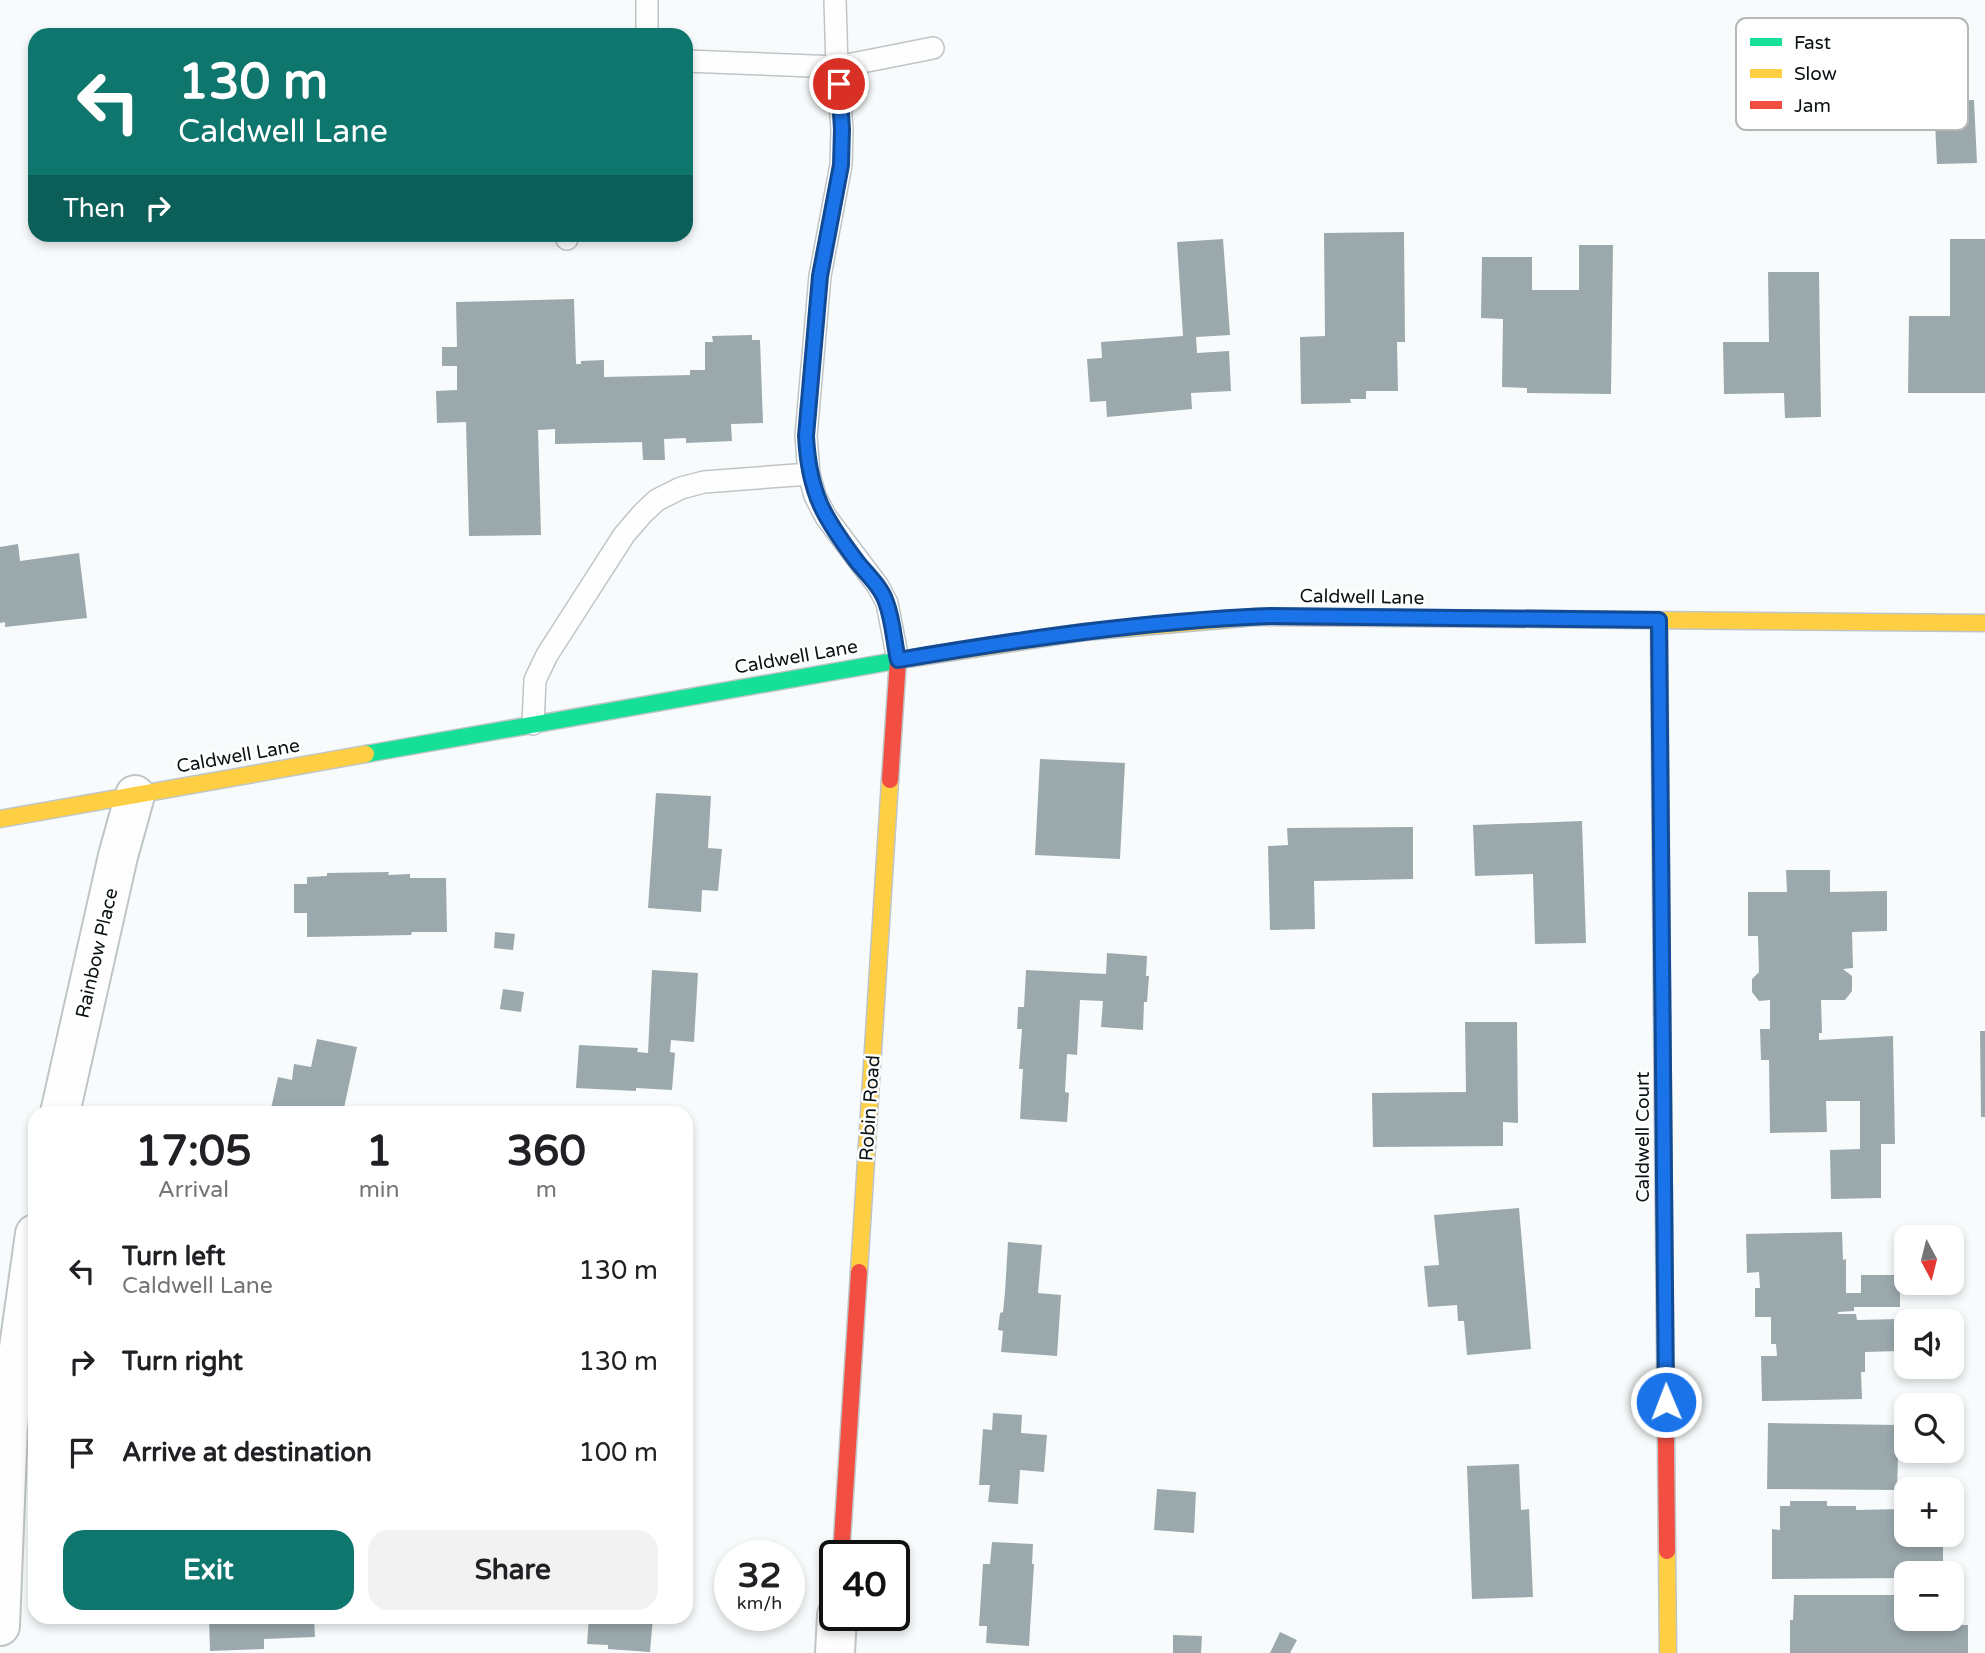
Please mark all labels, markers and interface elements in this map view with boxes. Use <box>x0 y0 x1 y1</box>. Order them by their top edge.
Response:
legend <box>1736 18 1968 130</box>
text: Fast <box>1794 32 1831 54</box>
text: 130 m <box>178 53 328 112</box>
pin <box>809 54 869 114</box>
icon: left <box>63 56 154 147</box>
text: Slow <box>1794 63 1837 85</box>
icon: arrive <box>820 65 858 103</box>
text: Jam <box>1794 95 1831 117</box>
text: Caldwell Lane <box>178 113 388 151</box>
icon: right <box>139 189 177 227</box>
text: Then <box>63 193 125 224</box>
street label: Caldwell Lane <box>1299 585 1424 609</box>
street label: Caldwell Lane <box>733 635 859 679</box>
street label: Caldwell Lane <box>175 734 301 778</box>
street label: Rainbow Place <box>71 886 123 1020</box>
street label: Robin Road <box>855 1054 885 1162</box>
street label: Caldwell Court <box>1632 1071 1654 1203</box>
text: 17:05 <box>135 1126 252 1177</box>
text: 1 <box>366 1126 392 1177</box>
text: 360 <box>507 1126 586 1177</box>
text: Arrival <box>158 1176 229 1204</box>
text: min <box>359 1176 400 1204</box>
text: m <box>536 1176 557 1204</box>
north arrow <box>1894 1225 1964 1295</box>
map controls <box>1894 1225 1964 1631</box>
text: Turn left <box>122 1241 225 1272</box>
icon: left <box>63 1252 101 1290</box>
text: 130 m <box>578 1255 658 1286</box>
text: Caldwell Lane <box>122 1272 273 1300</box>
button: sound <box>1894 1309 1964 1379</box>
icon: right <box>63 1343 101 1381</box>
text: Turn right <box>122 1346 243 1377</box>
text: 130 m <box>578 1346 658 1377</box>
position arrow <box>1629 1365 1703 1439</box>
button: search <box>1894 1393 1964 1463</box>
icon: arrive <box>63 1434 101 1472</box>
text: Arrive at destination <box>122 1437 372 1468</box>
text: 100 m <box>578 1437 658 1468</box>
button: + <box>1894 1477 1964 1547</box>
button: Exit <box>63 1530 354 1610</box>
button: Share <box>368 1530 658 1610</box>
speed limit sign: 40 <box>819 1540 910 1631</box>
text: 32 <box>738 1555 781 1597</box>
button: − <box>1894 1561 1964 1631</box>
text: km/h <box>737 1592 782 1614</box>

